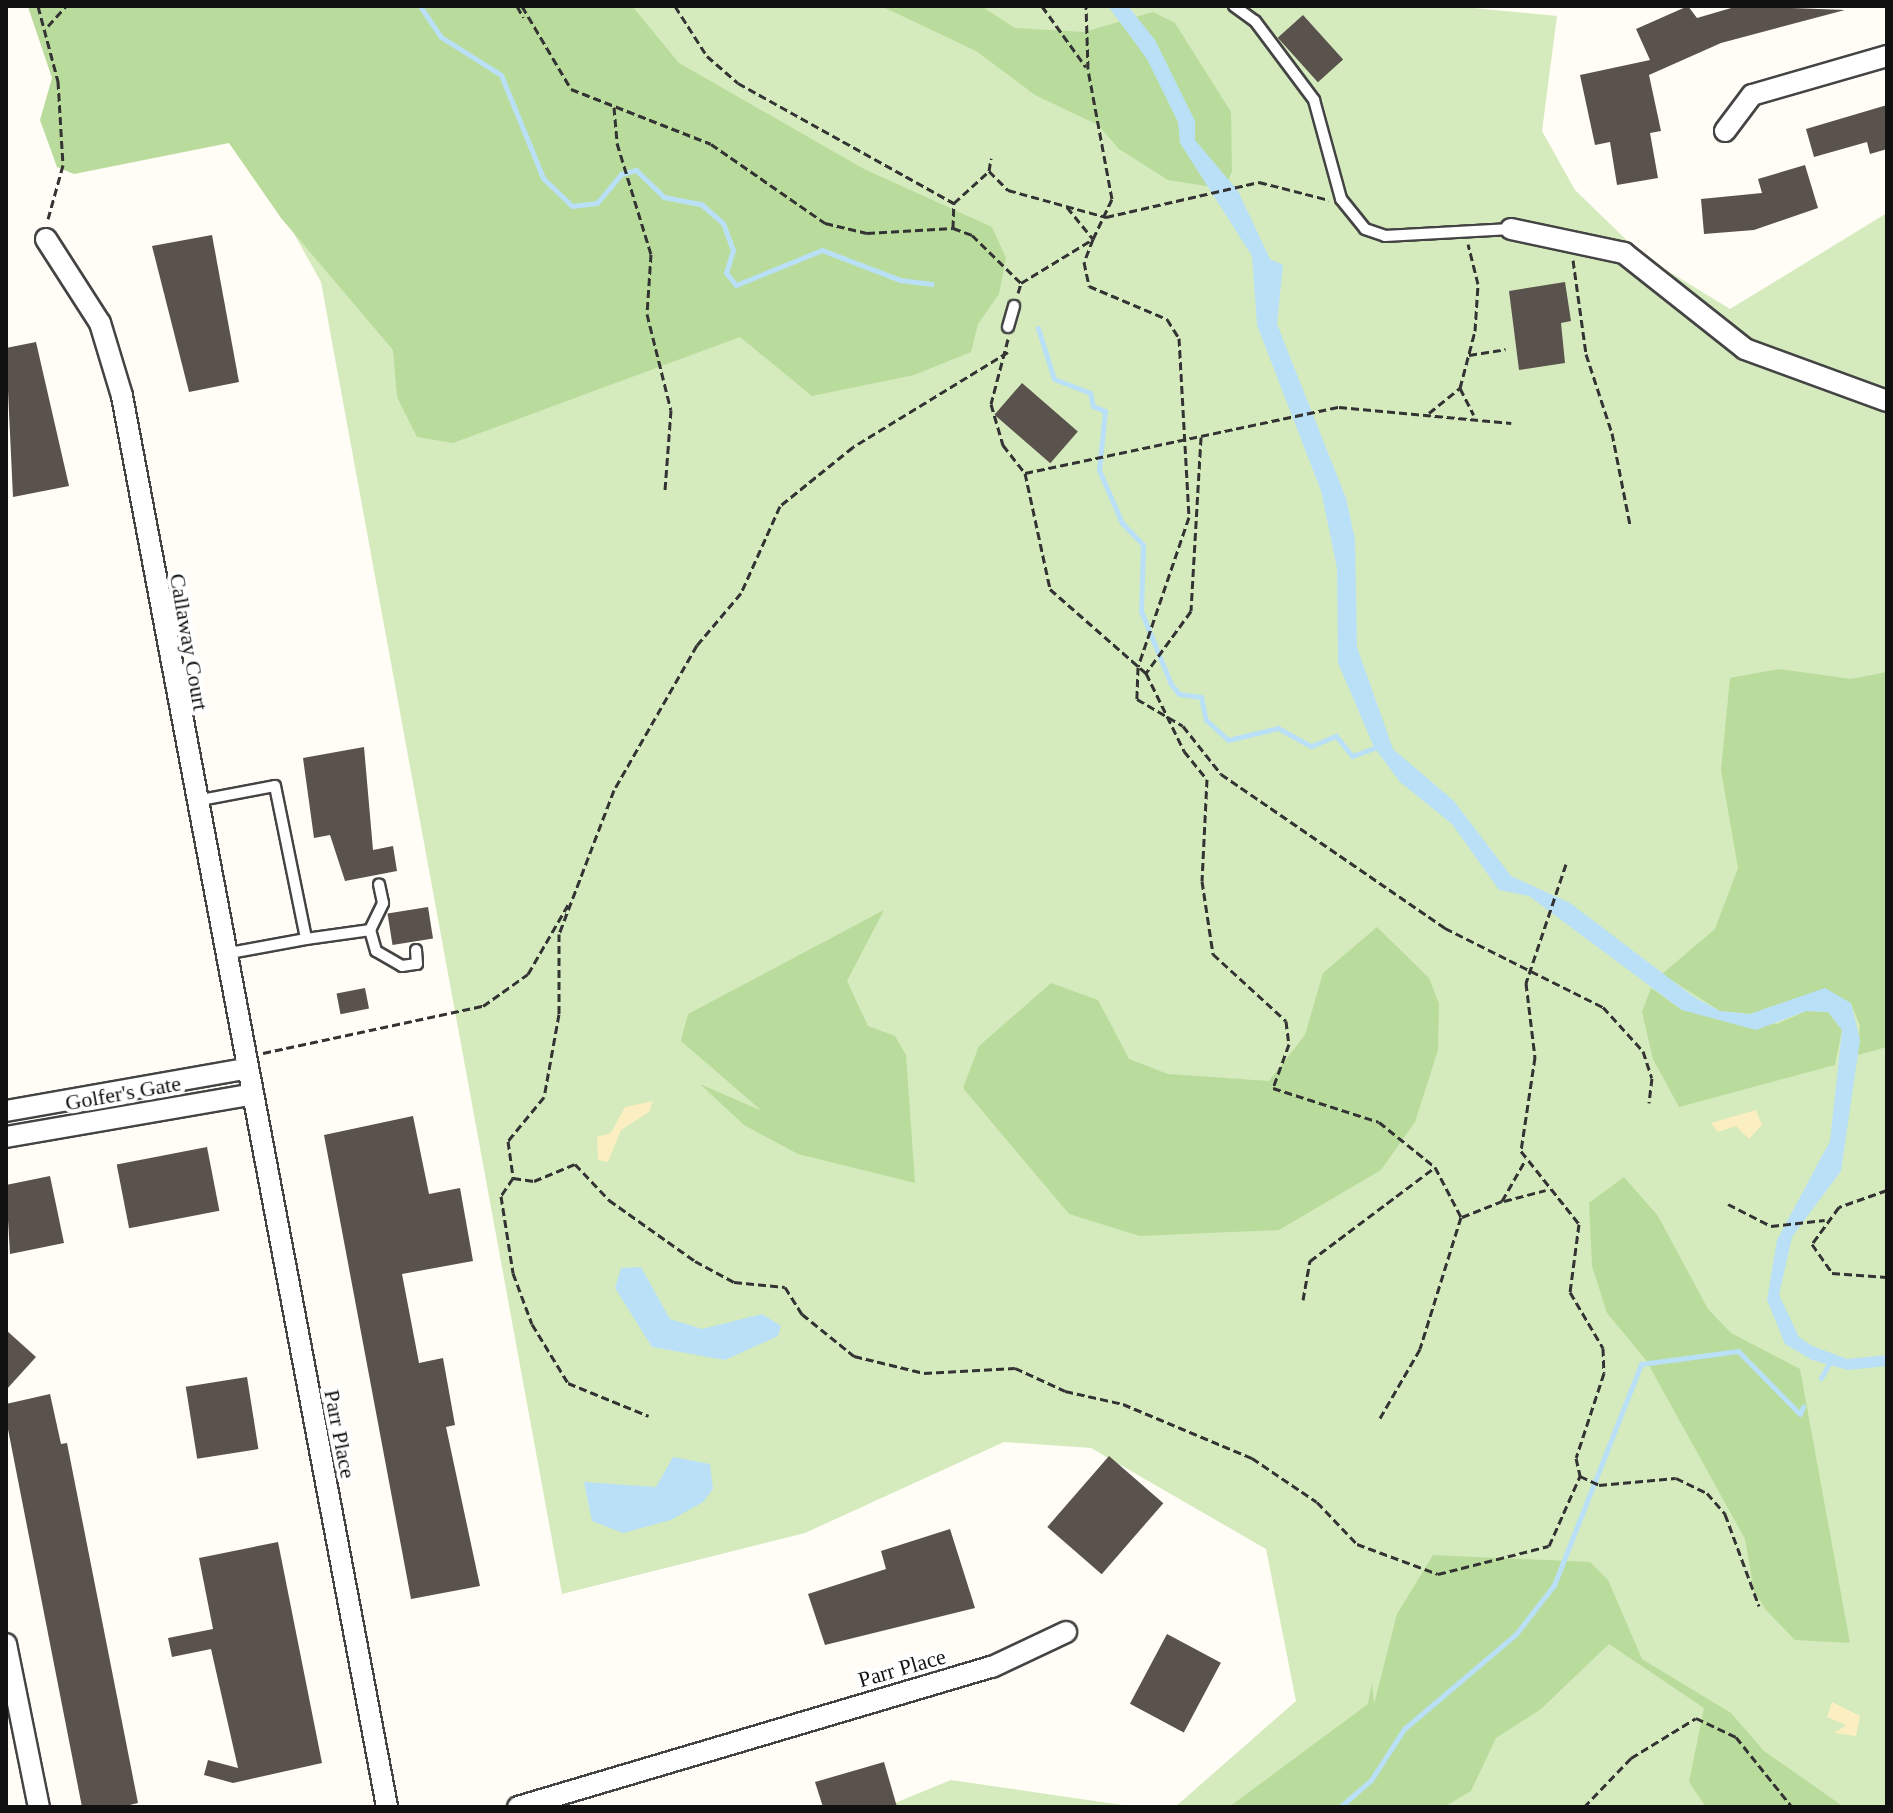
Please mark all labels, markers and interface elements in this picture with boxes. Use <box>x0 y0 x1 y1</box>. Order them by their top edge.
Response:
street label: Callaway Court <box>164 571 214 713</box>
street label: Golfer's Gate <box>63 1070 183 1116</box>
street label: Parr Place <box>318 1387 362 1481</box>
street label: Parr Place <box>855 1643 949 1693</box>

